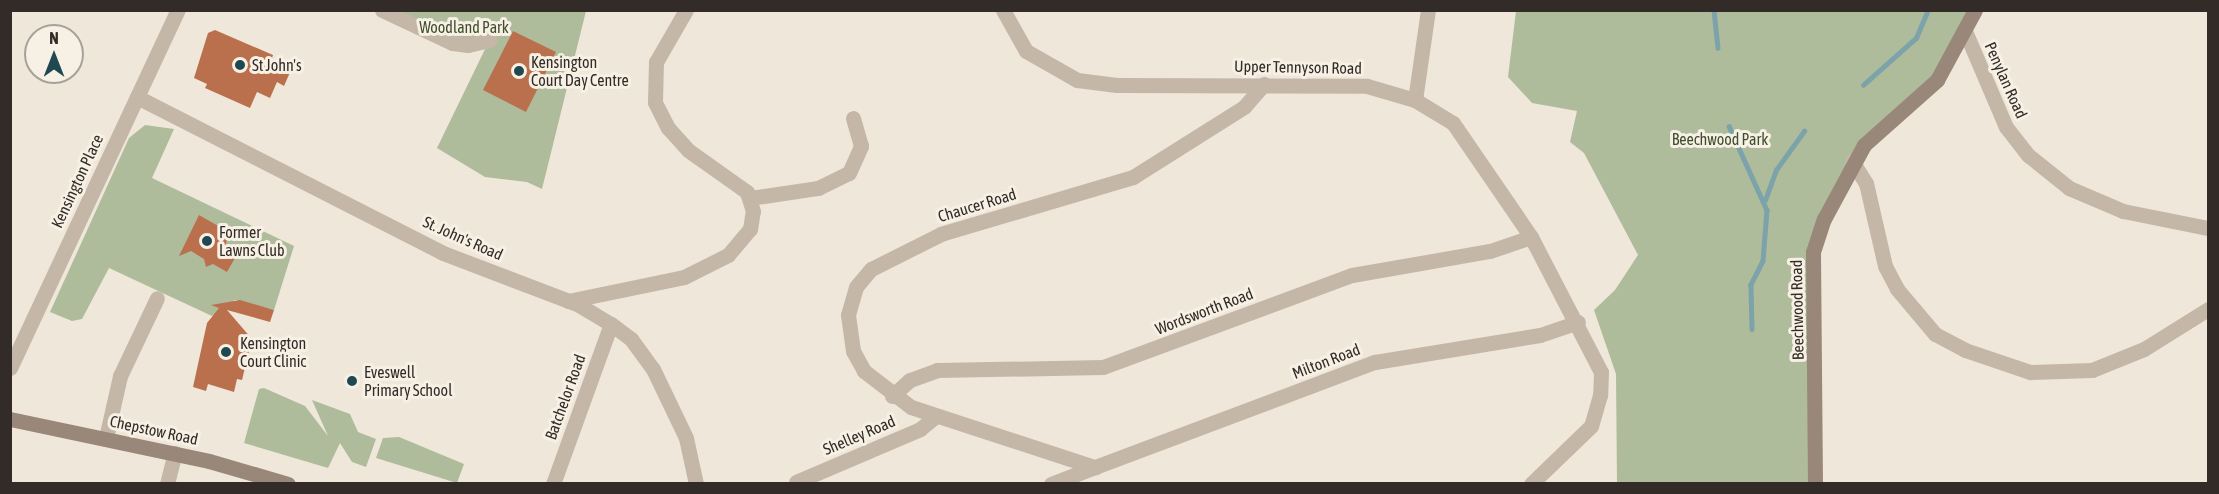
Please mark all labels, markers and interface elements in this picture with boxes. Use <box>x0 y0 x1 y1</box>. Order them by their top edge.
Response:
park label: Woodland Park <box>419 17 509 37</box>
north arrow <box>24 24 84 84</box>
text: N <box>49 29 59 47</box>
street label: Penylan Road <box>1981 39 2031 121</box>
place label: Kensington Court Day Centre <box>531 52 629 90</box>
place label: St John's <box>252 55 302 75</box>
street label: Upper Tennyson Road <box>1234 56 1362 78</box>
marker: St John's <box>233 58 247 72</box>
marker: Kensington Court Day Centre <box>512 64 526 78</box>
park label: Beechwood Park <box>1672 129 1768 149</box>
street label: Kensington Place <box>47 131 107 231</box>
street label: Chaucer Road <box>936 184 1018 226</box>
street label: St. John's Road <box>420 212 506 264</box>
place label: Former Lawns Club <box>219 222 285 260</box>
marker: Former Lawns Club <box>200 234 214 248</box>
street label: Beechwood Road <box>1787 260 1807 360</box>
street label: Wordsworth Road <box>1152 284 1256 338</box>
place label: Kensington Court Clinic <box>240 333 306 371</box>
street label: Milton Road <box>1289 339 1363 383</box>
marker: Kensington Court Clinic <box>217 343 235 361</box>
street label: Batchelor Road <box>541 352 589 442</box>
place label: Eveswell Primary School <box>364 362 452 400</box>
marker: Eveswell Primary School <box>345 374 359 388</box>
street label: Chepstow Road <box>108 411 200 449</box>
street label: Shelley Road <box>820 411 898 459</box>

